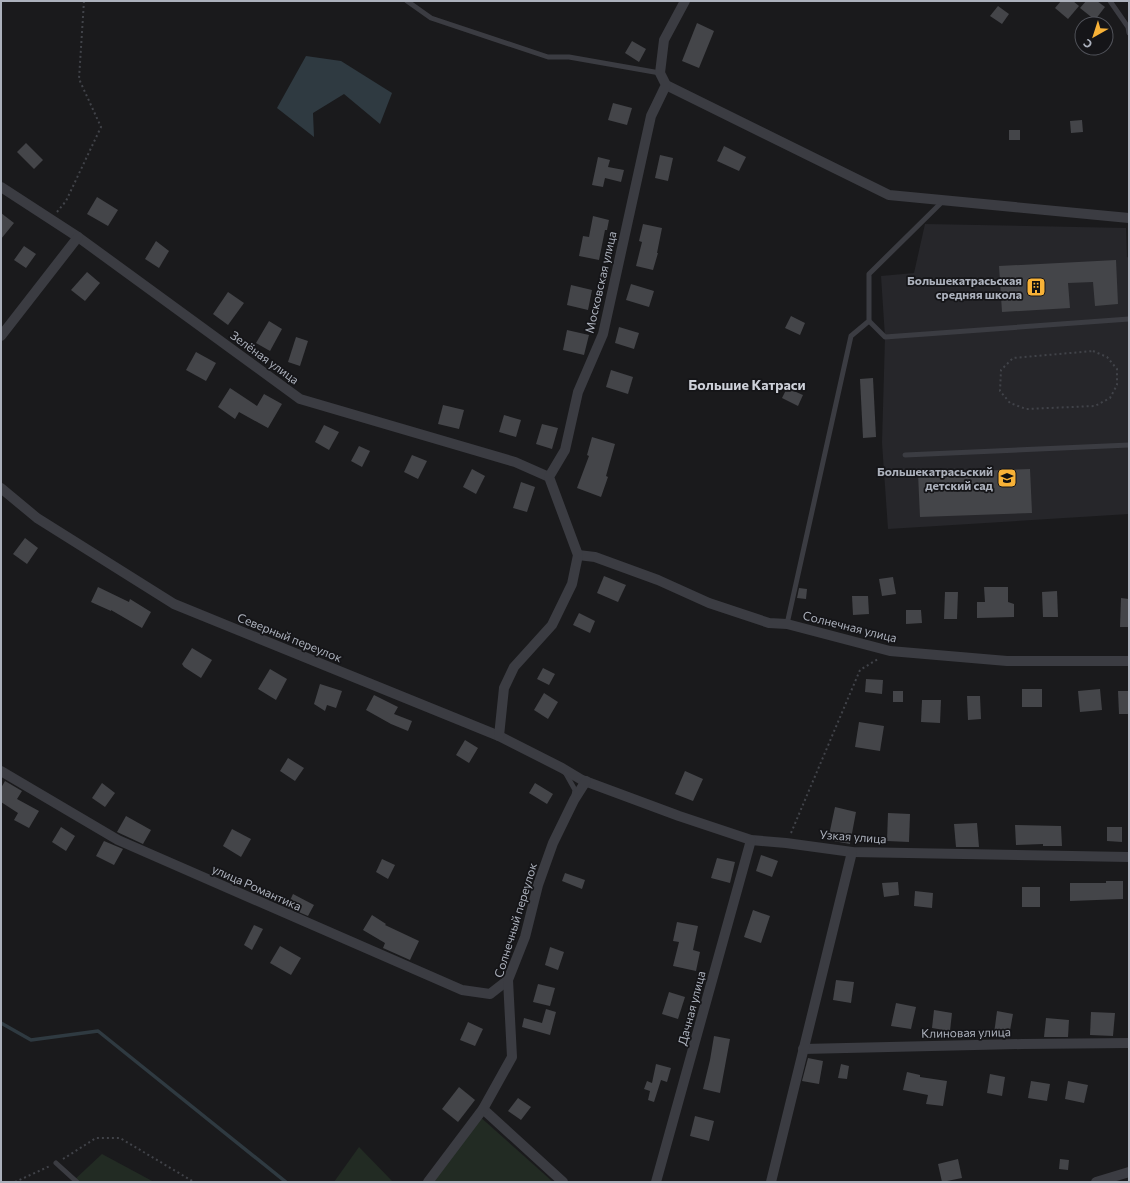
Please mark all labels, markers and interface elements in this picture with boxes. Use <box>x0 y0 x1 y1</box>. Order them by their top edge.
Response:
north arrow <box>1074 16 1114 56</box>
text: С <box>1080 36 1094 52</box>
street label: Московская улица <box>581 230 619 334</box>
place label: Большекатрасьская средняя школа <box>907 273 1022 301</box>
building icon: Большекатрасьская средняя школа <box>1025 276 1047 298</box>
street label: Зелёная улица <box>228 328 302 386</box>
district label: Большие Катраси <box>688 376 806 393</box>
place label: Большекатрасьский детский сад <box>877 464 994 492</box>
school or university icon: Большекатрасьский детский сад <box>996 467 1018 489</box>
street label: Солнечная улица <box>802 608 898 644</box>
street label: Северный переулок <box>236 610 345 665</box>
street label: Узкая улица <box>819 827 887 845</box>
street label: Солнечный переулок <box>491 860 539 979</box>
street label: улица Романтика <box>210 861 304 913</box>
street label: Дачная улица <box>674 969 708 1047</box>
street label: Клиновая улица <box>921 1024 1011 1040</box>

